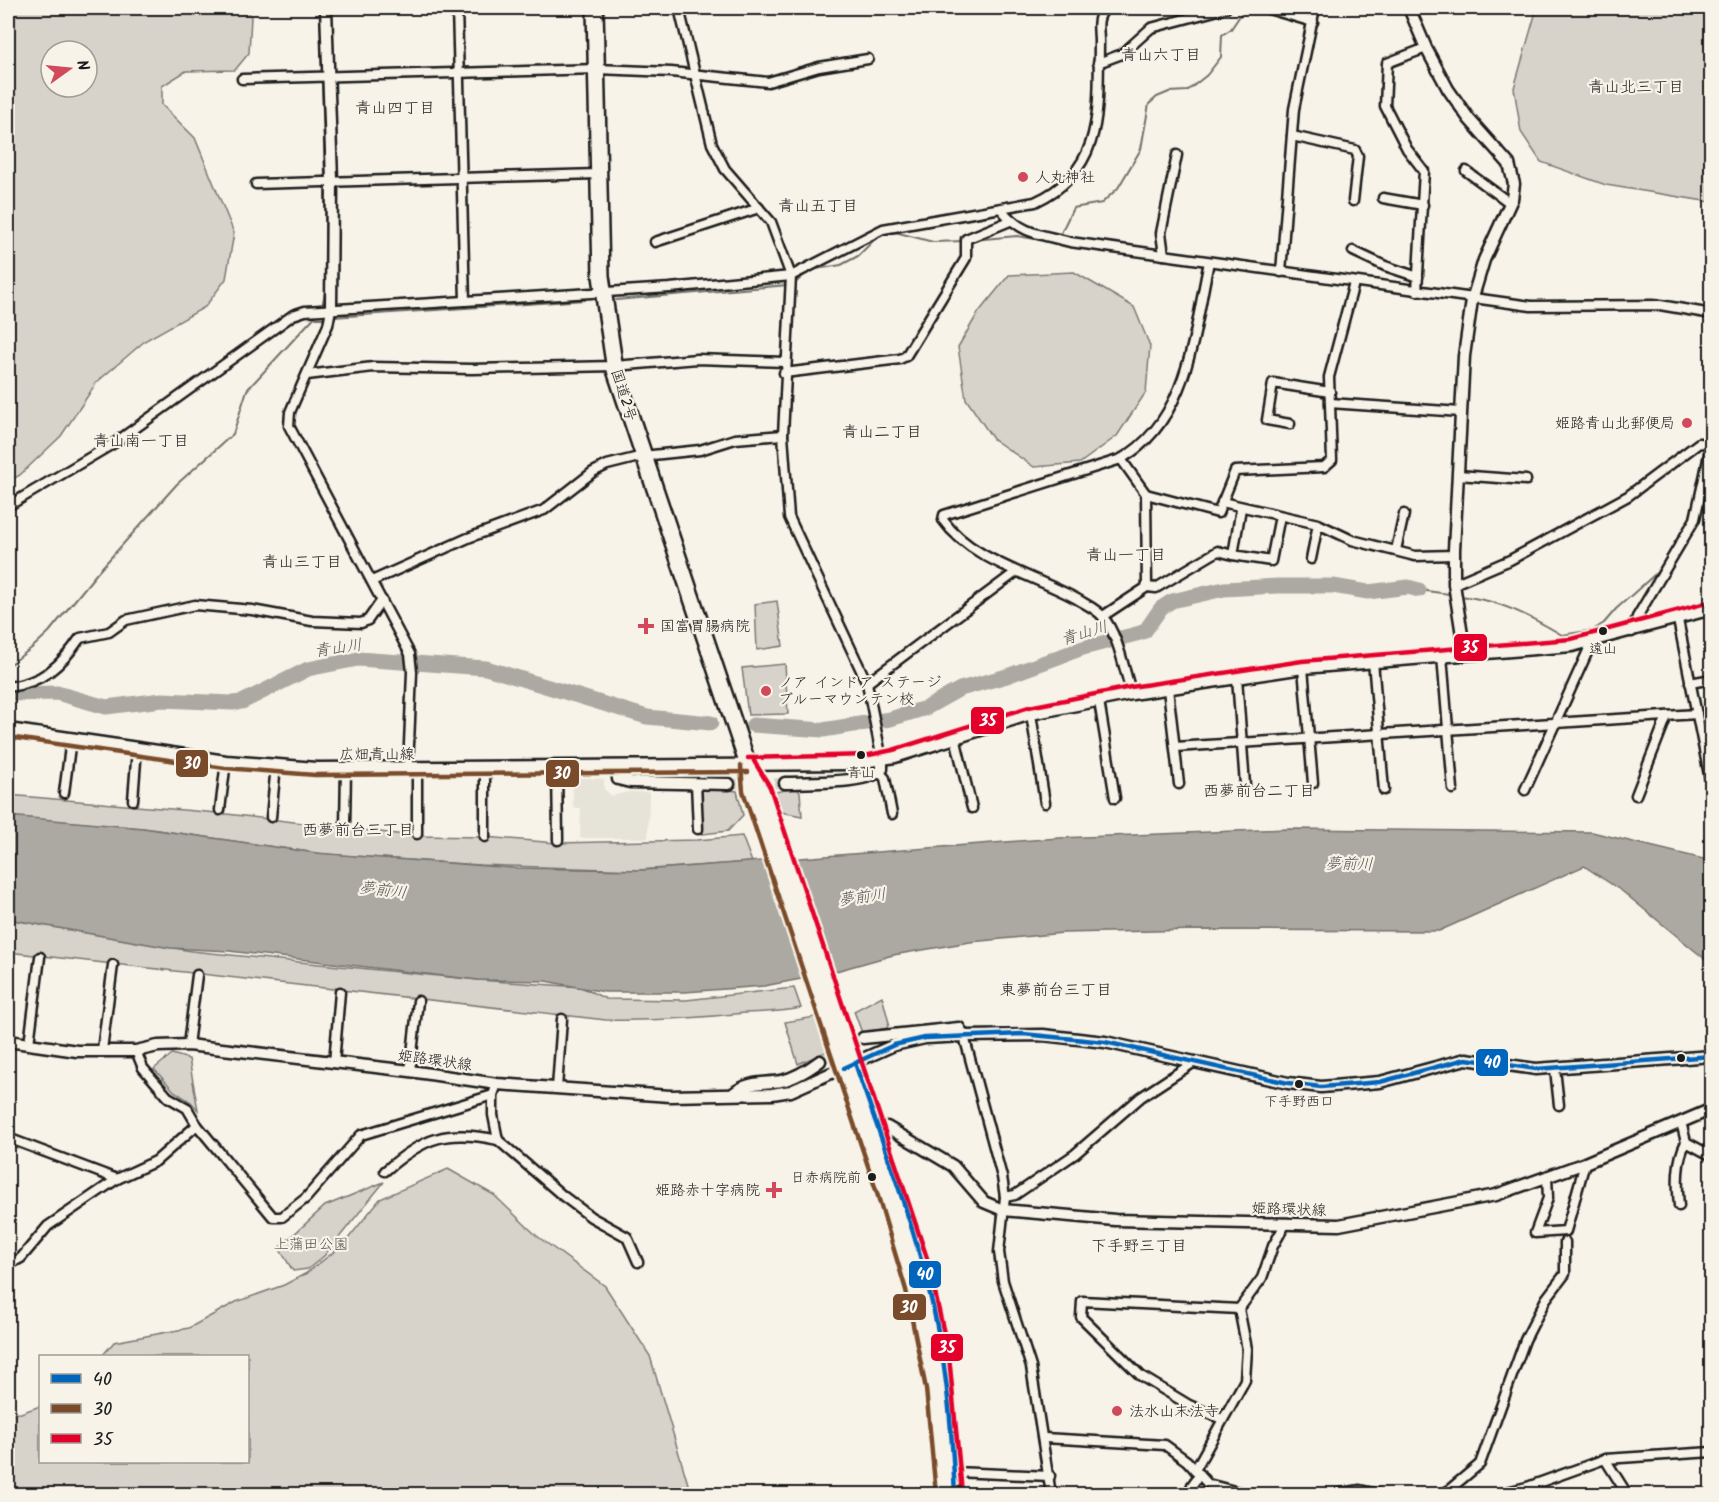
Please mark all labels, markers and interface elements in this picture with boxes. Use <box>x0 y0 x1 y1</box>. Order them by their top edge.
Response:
north arrow <box>39 39 99 99</box>
district label: 青山六丁目 <box>1121 43 1201 68</box>
text: N <box>69 57 95 74</box>
district label: 青山北三丁目 <box>1588 75 1684 100</box>
district label: 青山四丁目 <box>355 96 435 121</box>
place label: 人丸神社 <box>1035 166 1095 190</box>
marker: 人丸神社 <box>1016 170 1030 184</box>
district label: 青山五丁目 <box>778 194 858 219</box>
street label: 国道2号 <box>604 366 642 424</box>
place label: 姫路青山北郵便局 <box>1555 412 1675 436</box>
marker: 姫路青山北郵便局 <box>1680 416 1694 430</box>
district label: 青山二丁目 <box>842 420 922 445</box>
district label: 青山南一丁目 <box>93 429 189 454</box>
district label: 青山一丁目 <box>1086 543 1166 568</box>
district label: 青山三丁目 <box>262 550 342 575</box>
water label: 青山川 <box>1058 614 1111 652</box>
place label: 国富胃腸病院 <box>660 615 750 639</box>
marker: 国富胃腸病院 <box>637 617 655 635</box>
marker: 遠山 <box>1597 625 1609 637</box>
water label: 青山川 <box>313 633 364 664</box>
line badge: 35 <box>1453 633 1488 662</box>
text: 35 <box>1461 636 1480 661</box>
place label: 遠山 <box>1589 638 1617 660</box>
place label: ノア インドア ステージ ブルーマウンテン校 <box>778 671 941 712</box>
marker: ノア インドア ステージ ブルーマウンテン校 <box>759 684 773 698</box>
line badge: 35 <box>970 706 1005 735</box>
text: 35 <box>979 709 998 734</box>
street label: 広畑青山線 <box>339 743 415 767</box>
line badge: 30 <box>175 749 209 778</box>
marker: 青山 <box>855 749 867 761</box>
text: 30 <box>183 752 201 777</box>
line badge: 30 <box>545 759 580 788</box>
text: 30 <box>553 762 571 787</box>
place label: 青山 <box>847 762 875 784</box>
district label: 西夢前台二丁目 <box>1203 779 1315 804</box>
district label: 西夢前台三丁目 <box>302 818 414 843</box>
water label: 夢前川 <box>1325 852 1373 877</box>
water label: 夢前川 <box>357 875 408 906</box>
water label: 夢前川 <box>837 882 888 913</box>
district label: 東夢前台三丁目 <box>1000 978 1112 1003</box>
street label: 姫路環状線 <box>396 1044 474 1078</box>
line badge: 40 <box>1475 1048 1509 1077</box>
text: 40 <box>1484 1051 1501 1076</box>
unlabelled marker <box>1675 1052 1687 1064</box>
marker: 下手野西口 <box>1293 1078 1305 1090</box>
place label: 下手野西口 <box>1264 1091 1334 1113</box>
place label: 日赤病院前 <box>791 1167 861 1189</box>
marker: 日赤病院前 <box>866 1171 878 1183</box>
place label: 姫路赤十字病院 <box>655 1179 760 1203</box>
marker: 姫路赤十字病院 <box>765 1181 783 1199</box>
street label: 姫路環状線 <box>1251 1197 1327 1223</box>
park label: 上蒲田公園 <box>273 1233 349 1257</box>
district label: 下手野三丁目 <box>1091 1234 1187 1259</box>
line badge: 40 <box>908 1260 942 1289</box>
text: 40 <box>917 1263 934 1288</box>
line badge: 30 <box>892 1293 927 1321</box>
text: 30 <box>900 1296 918 1321</box>
line badge: 35 <box>930 1333 964 1362</box>
text: 35 <box>938 1336 957 1361</box>
legend <box>39 1355 249 1463</box>
text: 40 <box>93 1366 112 1395</box>
text: 30 <box>93 1396 112 1425</box>
place label: 法水山末法寺 <box>1129 1400 1219 1424</box>
marker: 法水山末法寺 <box>1110 1404 1124 1418</box>
text: 35 <box>93 1426 114 1455</box>

